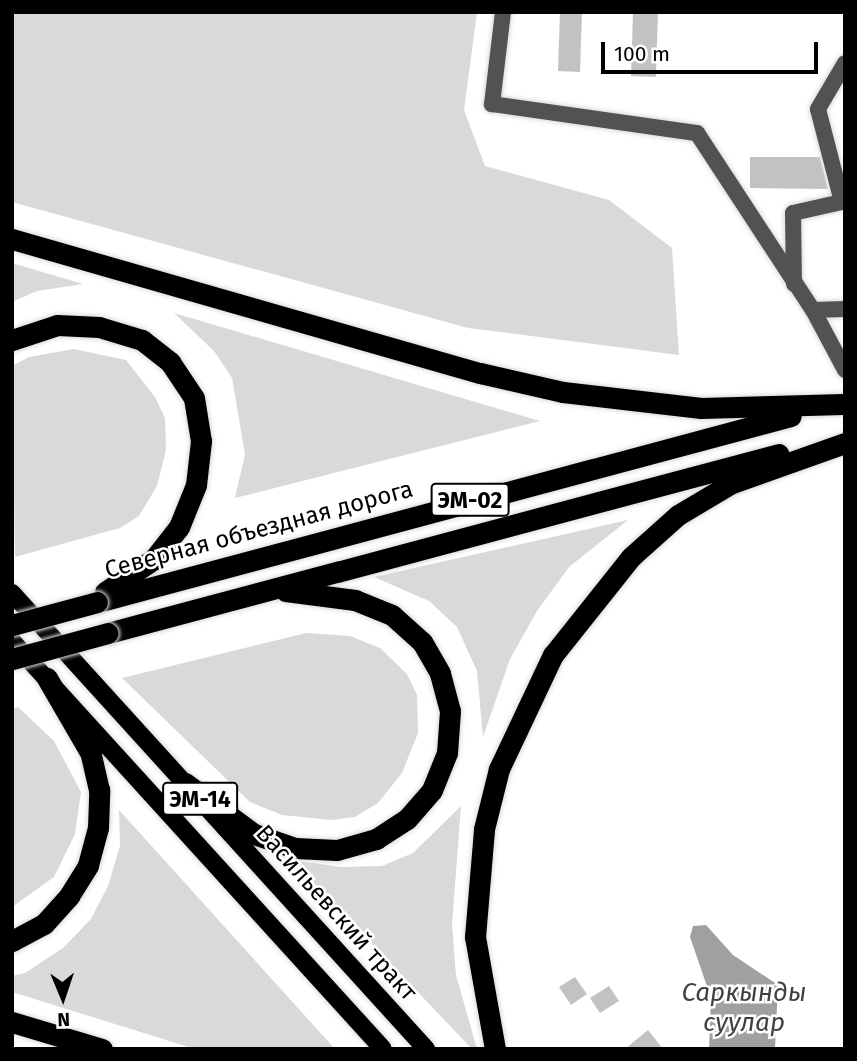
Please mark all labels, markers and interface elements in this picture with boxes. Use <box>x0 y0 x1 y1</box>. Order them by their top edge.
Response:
scale bar <box>605 28 822 72</box>
text: 100 m <box>614 41 670 67</box>
street label: Северная объездная дорога <box>102 475 416 585</box>
road number: ЭМ-02 <box>430 480 510 520</box>
road number: ЭМ-14 <box>162 779 238 818</box>
street label: Васильевский тракт <box>250 819 422 1007</box>
north arrow <box>28 963 98 1033</box>
water label: Саркынды суулар <box>681 977 807 1038</box>
text: N <box>57 1008 70 1031</box>

